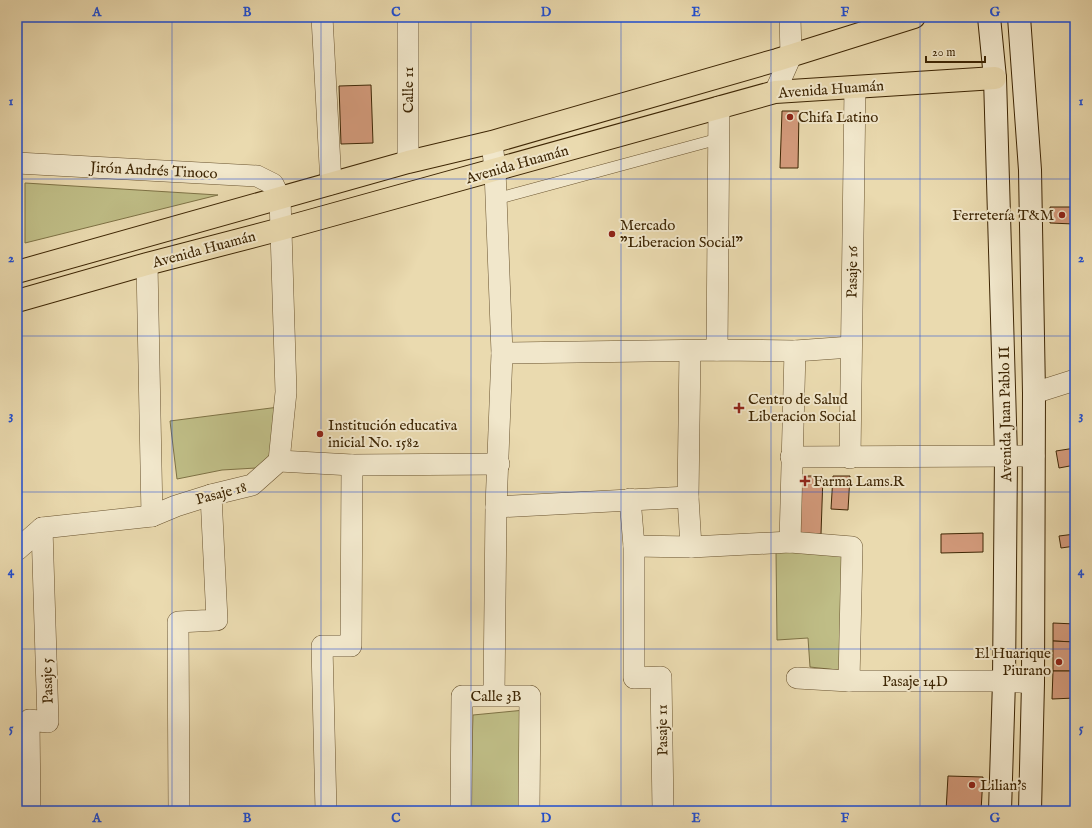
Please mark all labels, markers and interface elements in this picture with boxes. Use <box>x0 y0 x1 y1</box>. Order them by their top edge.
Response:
text: A <box>92 4 103 21</box>
text: B <box>243 4 252 21</box>
text: C <box>391 4 401 21</box>
text: D <box>541 4 552 21</box>
text: E <box>691 4 701 21</box>
text: F <box>841 4 850 21</box>
text: G <box>990 4 1001 21</box>
scale bar <box>926 38 985 64</box>
text: 20 m <box>932 45 955 60</box>
street label: Calle 11 <box>399 67 418 113</box>
street label: Avenida Huamán <box>777 76 885 103</box>
text: 1 <box>9 93 14 110</box>
text: 1 <box>1079 93 1084 110</box>
place label: Chifa Latino <box>798 108 878 127</box>
marker: Chifa Latino <box>785 112 795 122</box>
street label: Avenida Huamán <box>463 141 571 188</box>
street label: Jirón Andrés Tinoco <box>88 158 218 183</box>
place label: Ferretería T&M <box>952 206 1054 225</box>
marker: Ferretería T&M <box>1057 210 1067 220</box>
place label: Mercado "Liberacion Social" <box>620 216 743 252</box>
street label: Avenida Huamán <box>150 227 258 273</box>
marker: Mercado "Liberacion Social" <box>607 229 617 239</box>
street label: Pasaje 16 <box>843 245 862 298</box>
text: 2 <box>8 250 14 267</box>
text: 2 <box>1078 250 1084 267</box>
street label: Avenida Juan Pablo II <box>995 346 1016 483</box>
place label: Centro de Salud Liberacion Social <box>748 390 857 426</box>
marker: Centro de Salud Liberacion Social <box>733 402 745 414</box>
text: 3 <box>9 407 14 424</box>
text: 3 <box>1079 407 1084 424</box>
place label: Institución educativa inicial No. 1582 <box>328 416 458 452</box>
marker: Institución educativa inicial No. 1582 <box>315 429 325 439</box>
place label: Farma Lams.R <box>813 472 905 491</box>
marker: Farma Lams.R <box>800 476 810 486</box>
street label: Pasaje 18 <box>194 478 249 509</box>
text: 4 <box>8 563 15 580</box>
text: 4 <box>1078 563 1085 580</box>
place label: El Huarique Piurano <box>975 644 1051 680</box>
street label: Pasaje 5 <box>37 657 58 704</box>
marker: El Huarique Piurano <box>1054 657 1064 667</box>
street label: Pasaje 14D <box>882 672 948 691</box>
street label: Calle 3B <box>470 687 522 706</box>
street label: Pasaje 11 <box>653 704 672 756</box>
text: 5 <box>9 720 14 737</box>
text: 5 <box>1079 720 1084 737</box>
place label: Lilian's <box>980 776 1027 795</box>
marker: Lilian's <box>967 780 977 790</box>
text: A <box>92 810 103 827</box>
text: B <box>243 810 252 827</box>
text: C <box>391 810 401 827</box>
text: D <box>541 810 552 827</box>
text: E <box>691 810 701 827</box>
text: F <box>841 810 850 827</box>
text: G <box>990 810 1001 827</box>

